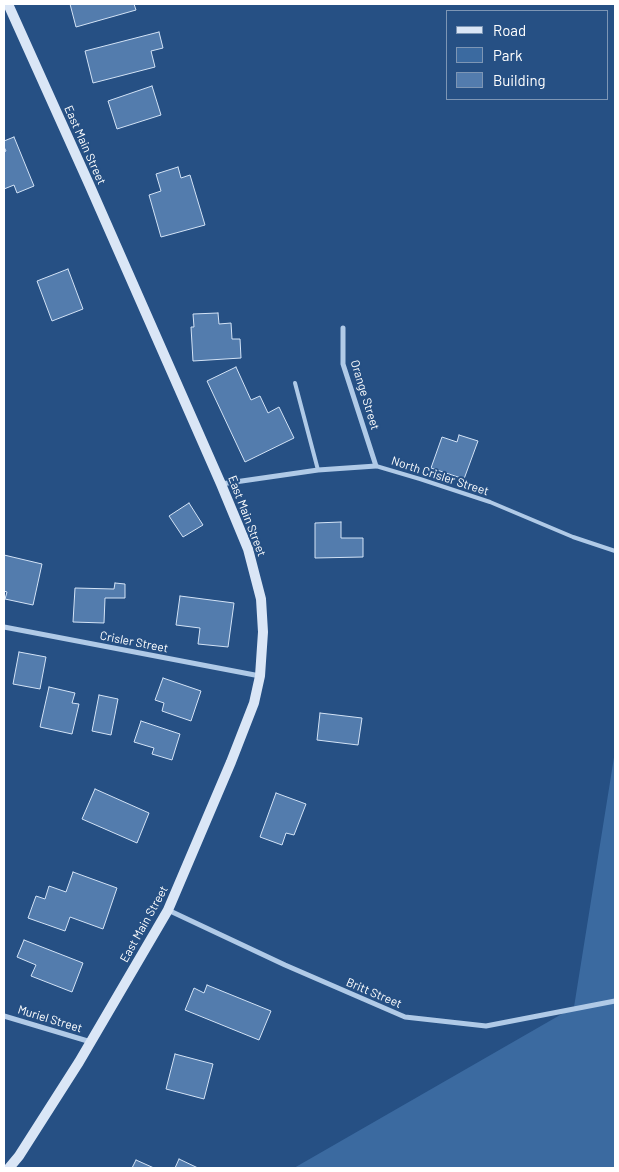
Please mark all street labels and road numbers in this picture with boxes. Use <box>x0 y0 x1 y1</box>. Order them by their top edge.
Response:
street label: East Main Street <box>61 103 109 187</box>
street label: Orange Street <box>348 358 382 432</box>
street label: North Crisler Street <box>389 453 491 499</box>
street label: East Main Street <box>225 474 269 558</box>
street label: Crisler Street <box>99 628 169 656</box>
street label: East Main Street <box>117 883 171 965</box>
street label: Britt Street <box>344 975 404 1011</box>
street label: Muriel Street <box>16 1002 84 1036</box>

